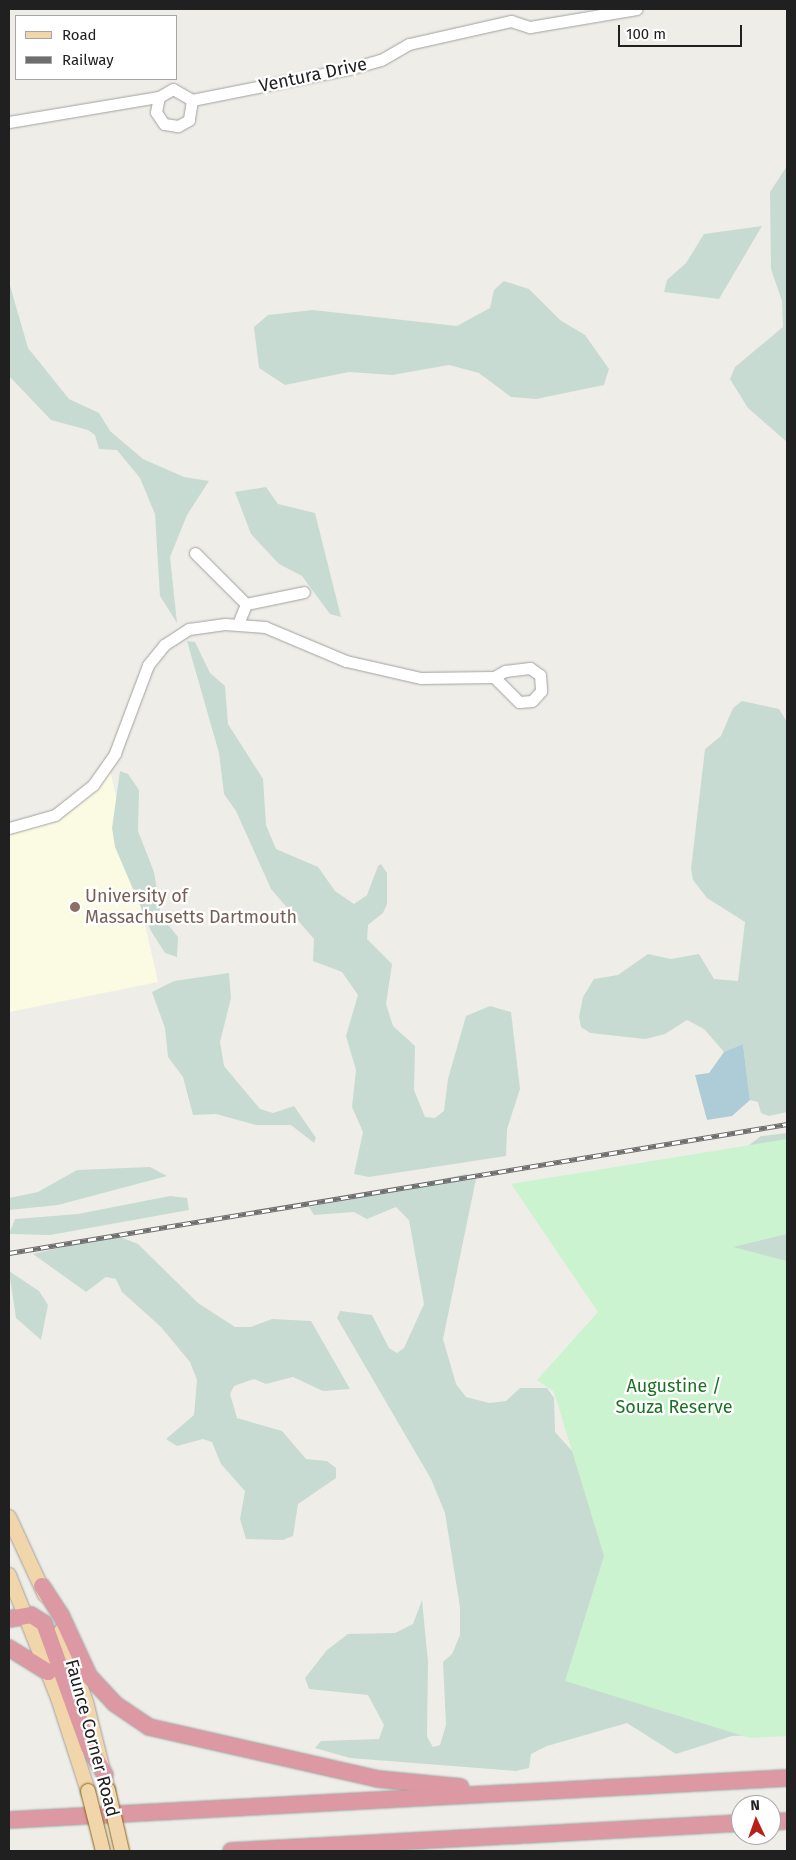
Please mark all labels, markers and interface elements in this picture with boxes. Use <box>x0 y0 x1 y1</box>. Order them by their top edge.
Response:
legend <box>15 15 178 80</box>
scale bar <box>621 15 745 47</box>
text: 100 m <box>626 25 666 43</box>
text: Road <box>62 26 97 44</box>
text: Railway <box>62 51 114 69</box>
street label: Ventura Drive <box>257 53 369 97</box>
place label: University of Massachusetts Dartmouth <box>85 886 297 929</box>
marker: University of Massachusetts Dartmouth <box>69 901 81 913</box>
park label: Augustine / Souza Reserve <box>615 1376 733 1418</box>
street label: Faunce Corner Road <box>61 1657 123 1819</box>
north arrow <box>731 1795 781 1845</box>
text: N <box>750 1797 760 1814</box>

